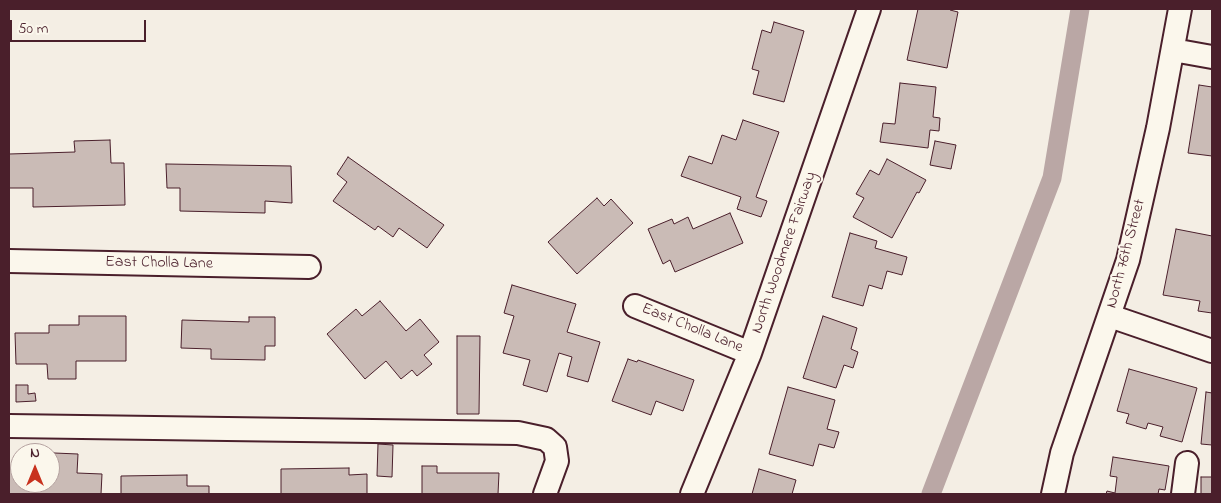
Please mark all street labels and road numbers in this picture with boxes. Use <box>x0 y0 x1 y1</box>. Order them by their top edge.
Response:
street label: North Woodmere Fairway <box>748 170 822 336</box>
street label: North 76th Street <box>1103 197 1151 311</box>
street label: East Cholla Lane <box>105 253 213 275</box>
street label: East Cholla Lane <box>638 300 746 358</box>

